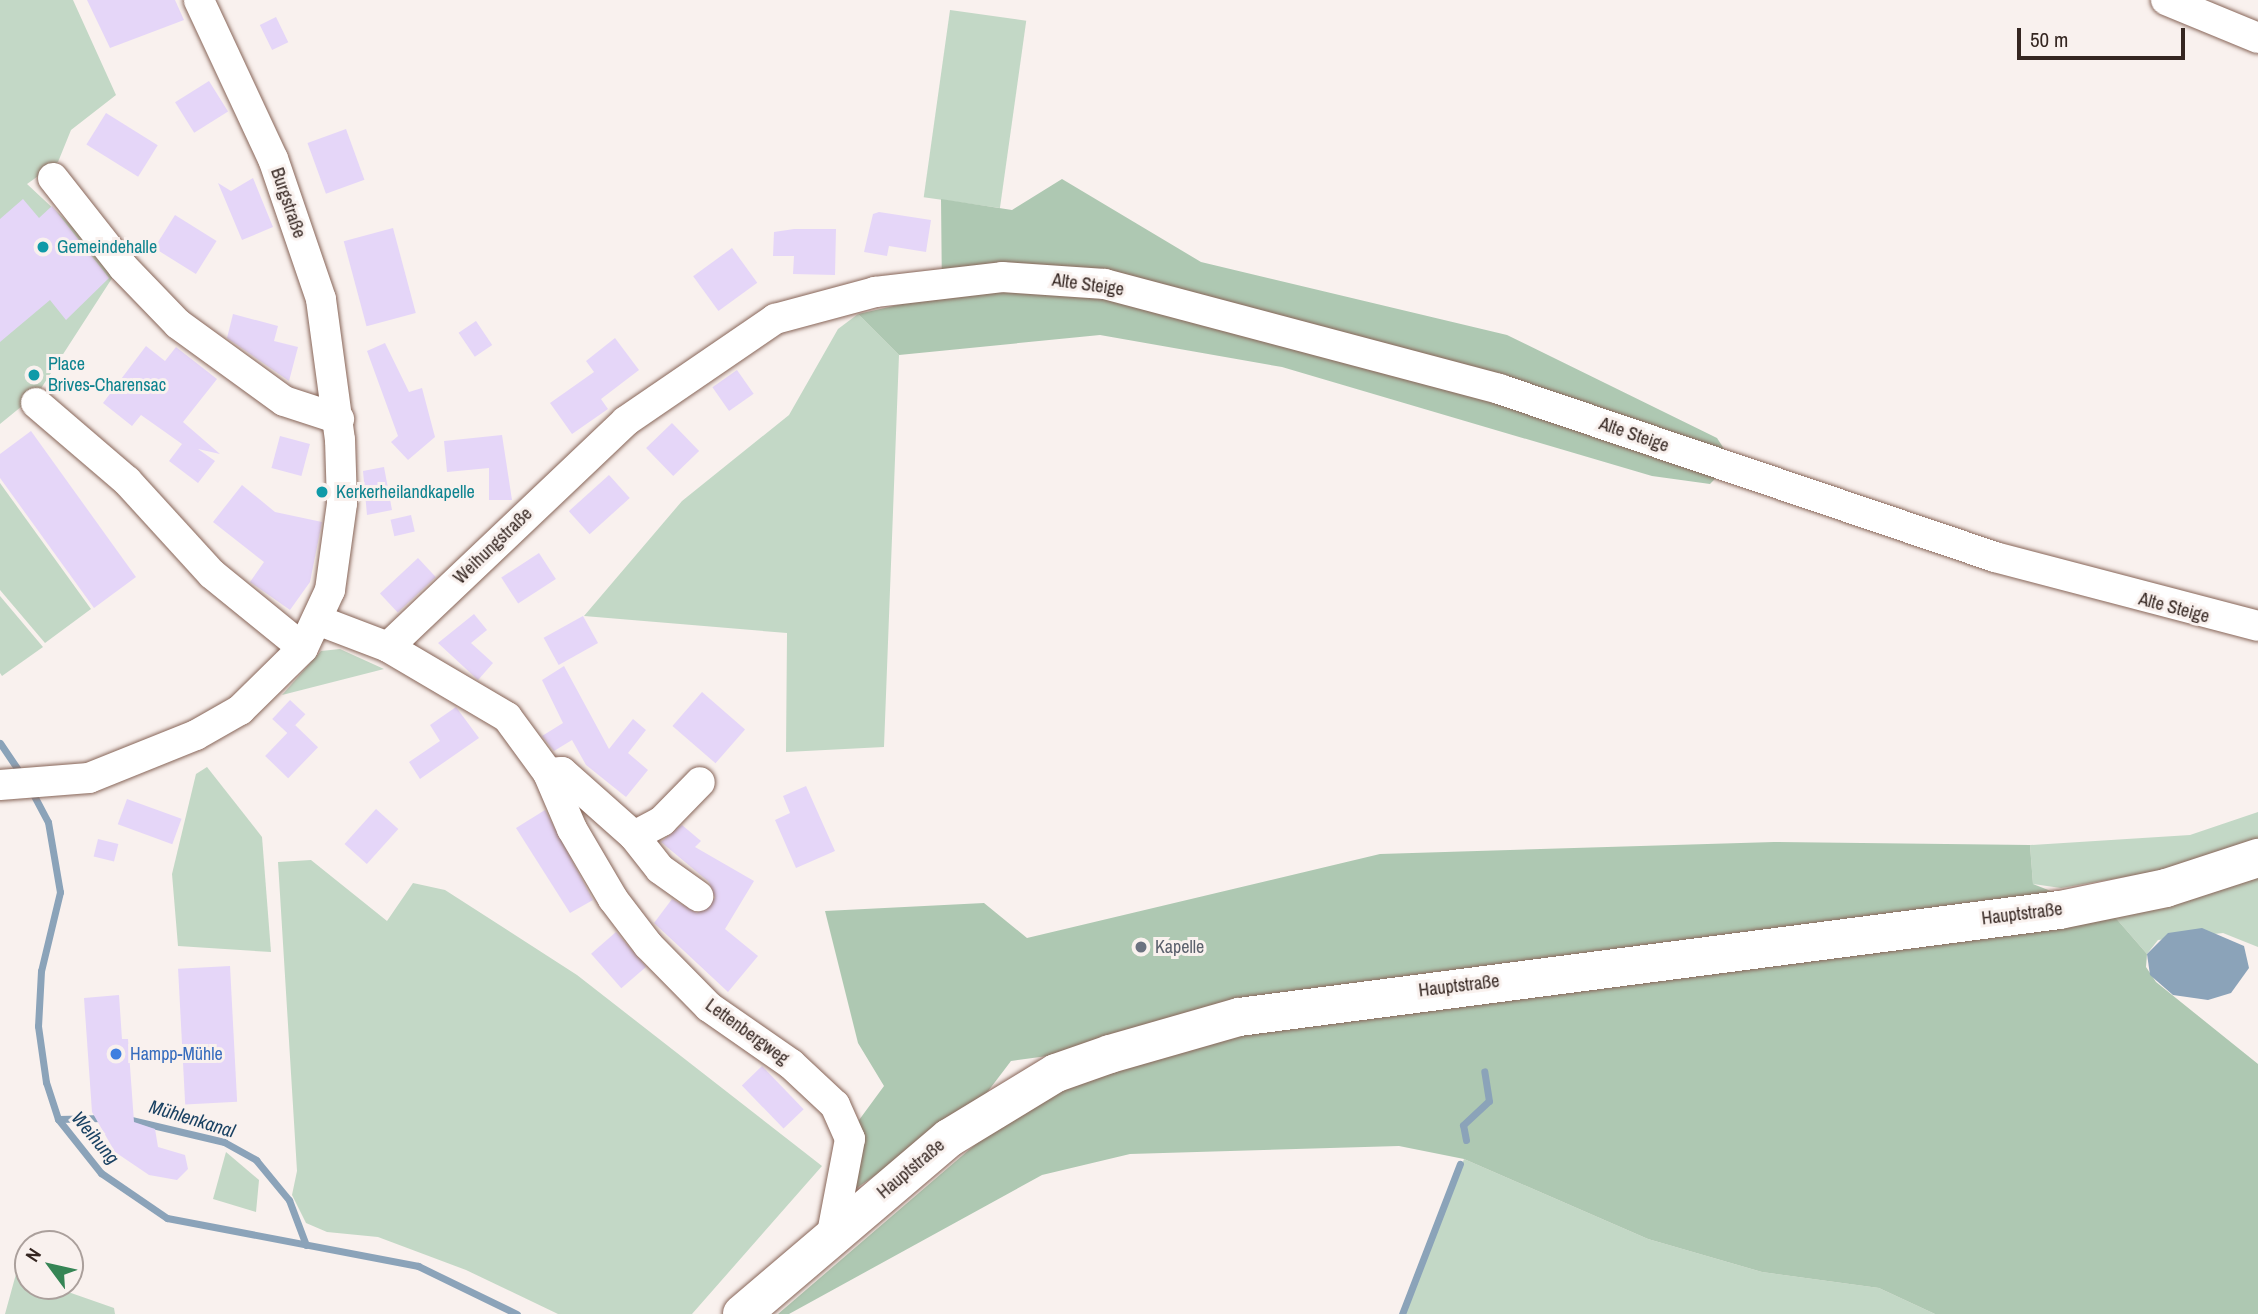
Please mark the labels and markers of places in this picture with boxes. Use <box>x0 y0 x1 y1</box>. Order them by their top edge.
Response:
place label: Gemeindehalle <box>57 236 157 258</box>
marker: Gemeindehalle <box>35 239 51 255</box>
place label: Place Brives-Charensac <box>48 354 166 396</box>
marker: Place Brives-Charensac <box>26 367 42 383</box>
place label: Kerkerheilandkapelle <box>336 481 475 503</box>
marker: Kerkerheilandkapelle <box>314 484 330 500</box>
place label: Kapelle <box>1155 936 1204 958</box>
marker: Kapelle <box>1133 939 1149 955</box>
place label: Hampp-Mühle <box>130 1043 223 1065</box>
marker: Hampp-Mühle <box>108 1046 124 1062</box>

